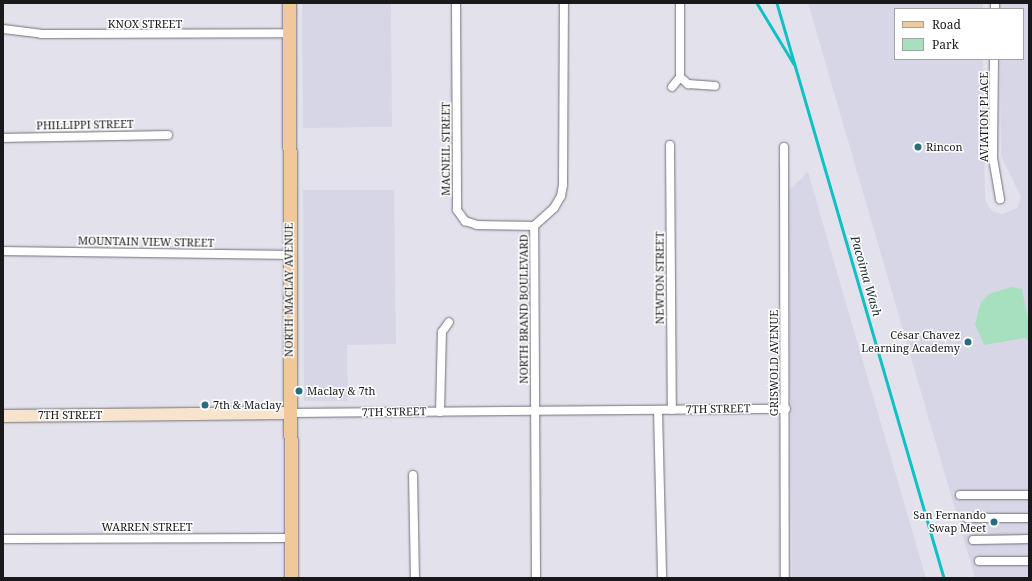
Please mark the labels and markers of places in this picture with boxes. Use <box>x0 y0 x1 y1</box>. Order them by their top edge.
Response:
place label: Rincon <box>926 140 963 154</box>
marker: Rincon <box>913 142 923 152</box>
place label: César Chavez Learning Academy <box>861 329 960 355</box>
marker: César Chavez Learning Academy <box>963 337 973 347</box>
place label: Maclay & 7th <box>307 384 375 398</box>
marker: Maclay & 7th <box>294 386 304 396</box>
place label: 7th & Maclay <box>213 398 281 412</box>
marker: 7th & Maclay <box>200 400 210 410</box>
place label: San Fernando Swap Meet <box>913 509 986 535</box>
marker: San Fernando Swap Meet <box>989 517 999 527</box>

